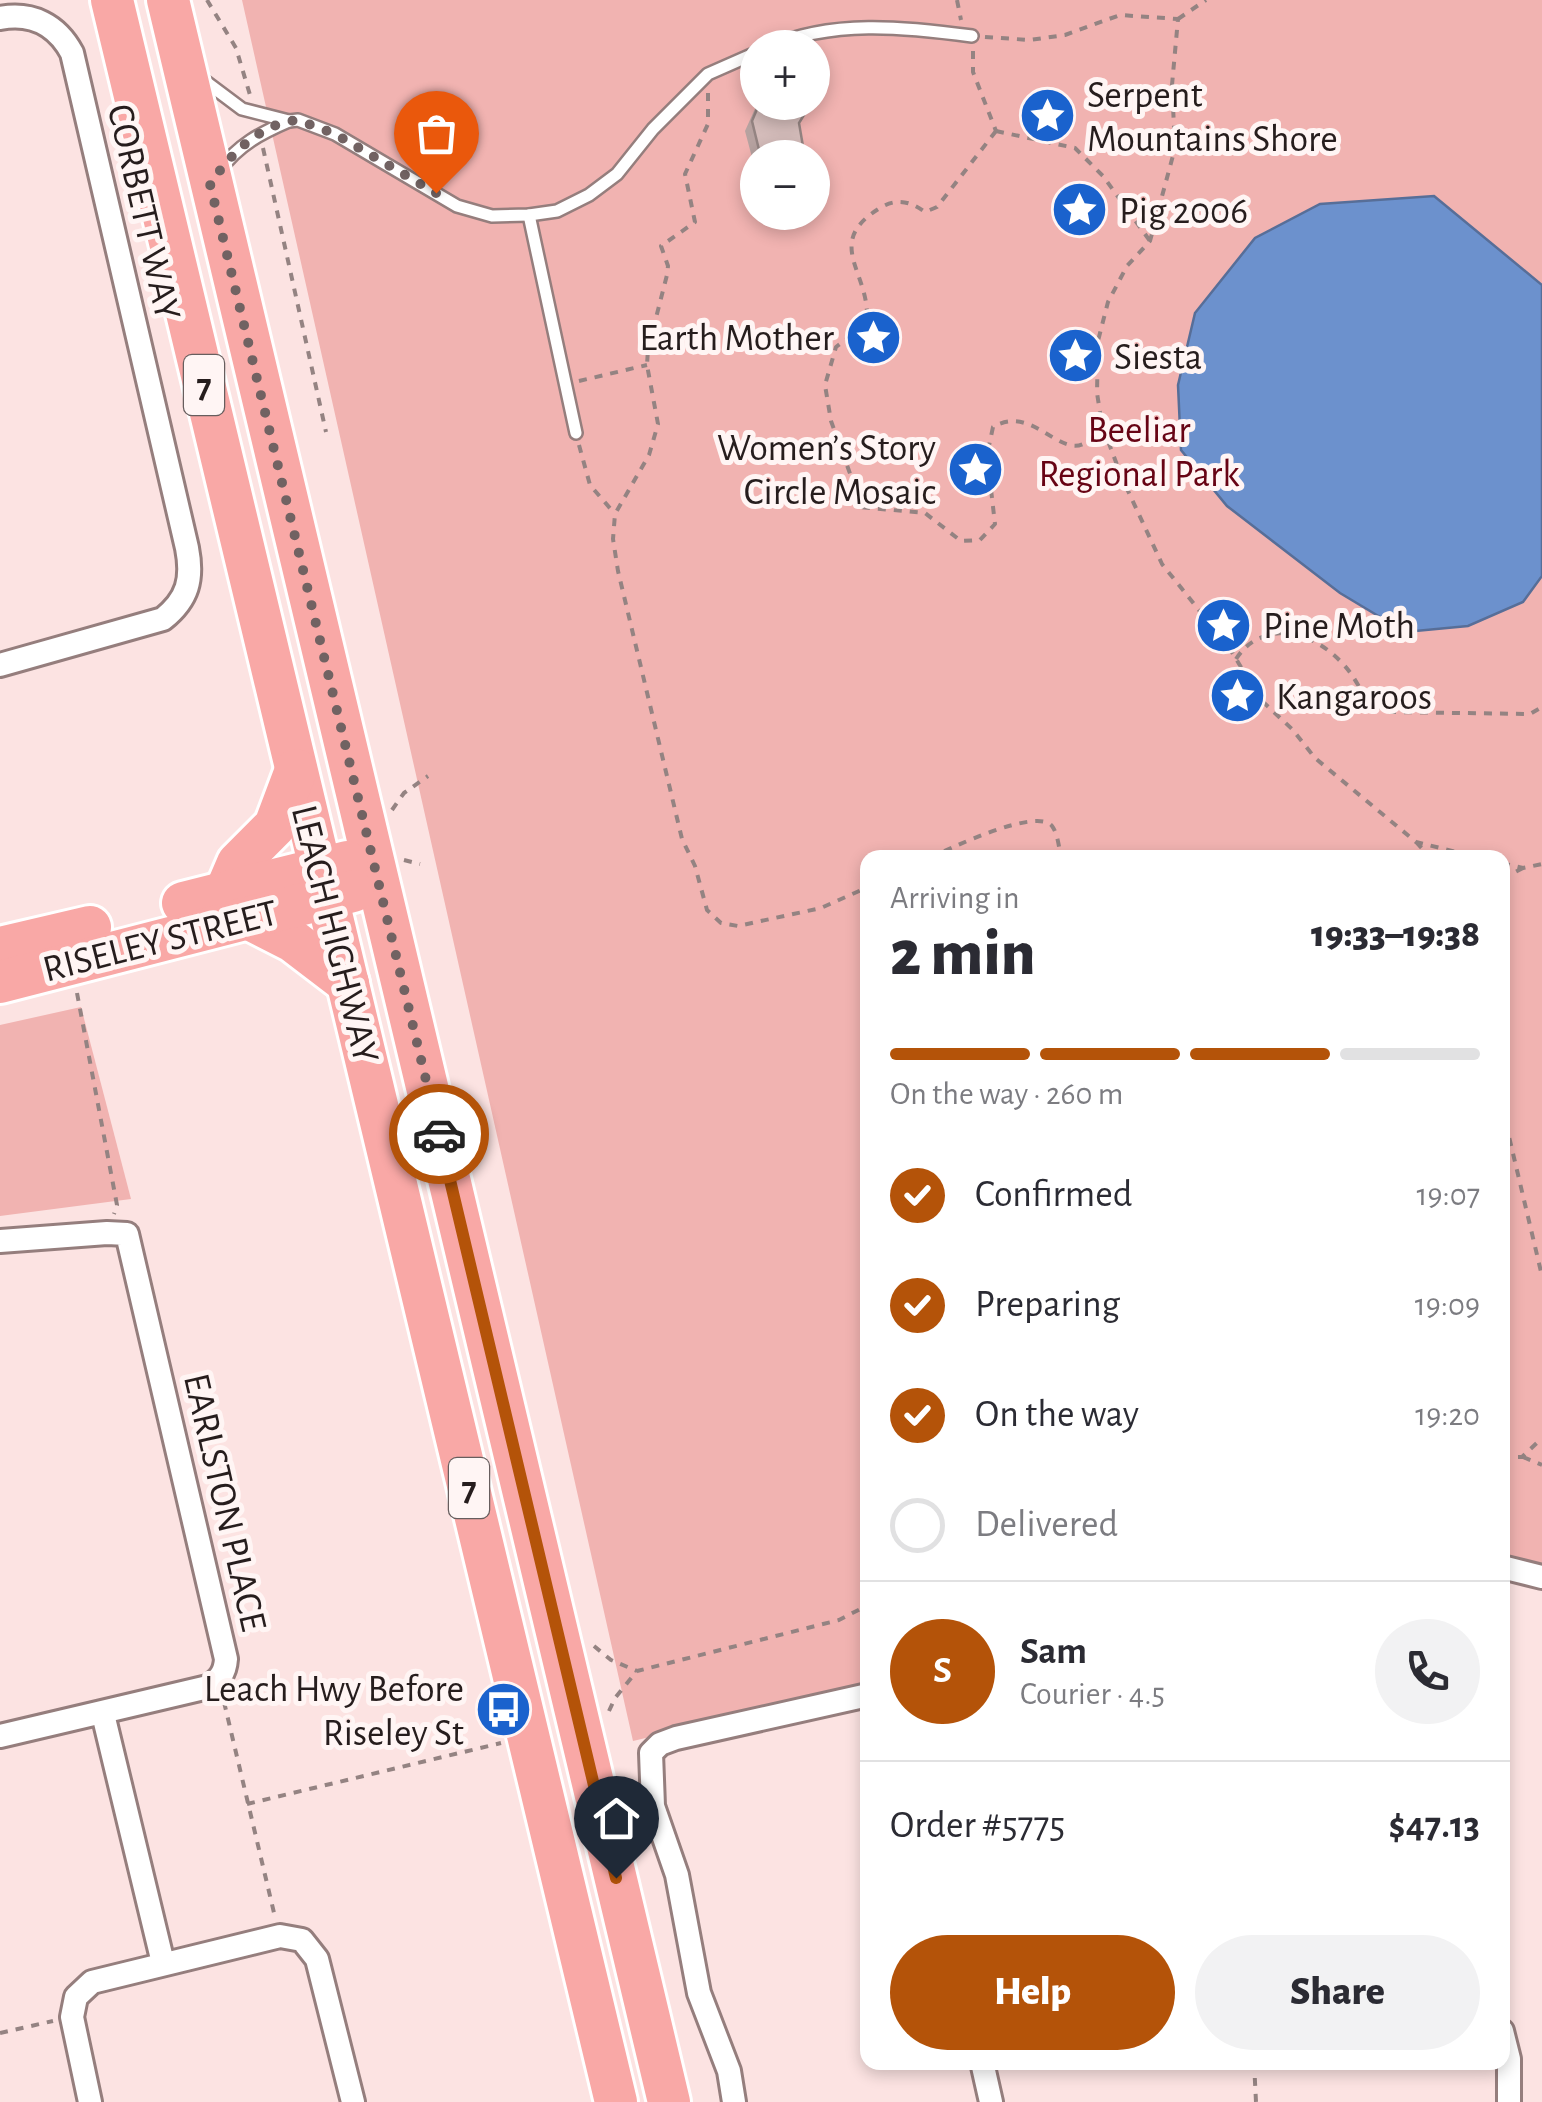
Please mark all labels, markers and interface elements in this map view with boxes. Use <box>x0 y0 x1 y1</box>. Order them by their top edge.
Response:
map controls <box>740 30 830 230</box>
button: + <box>740 30 830 120</box>
place label: Serpent Mountains Shore <box>1087 77 1338 159</box>
place icon: Serpent Mountains Shore <box>1018 86 1078 146</box>
pin <box>394 91 479 194</box>
street label: CORBETT WAY <box>100 101 186 324</box>
icon: bag <box>409 106 464 161</box>
button: − <box>740 140 830 230</box>
place icon: Pig 2006 <box>1050 180 1110 240</box>
place label: Pig 2006 <box>1119 193 1248 231</box>
place icon: Earth Mother <box>843 307 903 367</box>
place label: Earth Mother <box>639 320 835 358</box>
place icon: Siesta <box>1045 326 1105 386</box>
place label: Siesta <box>1114 339 1202 377</box>
road number: 7 <box>184 355 224 415</box>
park label: Beeliar Regional Park <box>1038 412 1240 494</box>
place label: Women’s Story Circle Mosaic <box>717 430 936 512</box>
place icon: Women’s Story Circle Mosaic <box>945 439 1005 499</box>
place icon: Pine Moth <box>1194 595 1254 655</box>
place label: Pine Moth <box>1263 608 1415 646</box>
place icon: Kangaroos <box>1207 666 1267 726</box>
place label: Kangaroos <box>1276 679 1432 717</box>
street label: LEACH HIGHWAY <box>284 802 384 1067</box>
text: Arriving in <box>890 882 1019 914</box>
street label: RISELEY STREET <box>39 894 282 989</box>
text: 19:33–19:38 <box>1311 916 1480 954</box>
text: 2 min <box>890 922 1036 987</box>
text: On the way · 260 m <box>890 1078 1123 1110</box>
courier <box>389 1084 489 1184</box>
icon: car <box>412 1107 467 1162</box>
icon: check <box>890 1168 945 1223</box>
text: Confirmed <box>975 1176 1132 1214</box>
text: 19:07 <box>1416 1179 1480 1211</box>
icon: check <box>890 1278 945 1333</box>
text: Preparing <box>975 1286 1120 1324</box>
text: 19:09 <box>1415 1289 1480 1321</box>
street label: EARLSTON PLACE <box>176 1370 272 1635</box>
icon: check <box>890 1388 945 1443</box>
text: On the way <box>975 1396 1139 1434</box>
text: 19:20 <box>1415 1399 1480 1431</box>
road number: 7 <box>449 1458 489 1518</box>
text: Delivered <box>975 1506 1118 1544</box>
button: phone <box>1375 1619 1480 1724</box>
text: Sam <box>1020 1633 1087 1671</box>
text: S <box>933 1652 952 1690</box>
place label: Leach Hwy Before Riseley St <box>204 1671 464 1753</box>
text: Courier · 4.5 <box>1020 1678 1165 1710</box>
bus stop icon: Leach Hwy Before Riseley St <box>473 1680 533 1740</box>
pin <box>574 1776 659 1879</box>
icon: home <box>589 1791 644 1846</box>
text: Order #5775 <box>890 1807 1065 1845</box>
text: $47.13 <box>1389 1807 1480 1845</box>
button: Help <box>890 1935 1175 2050</box>
button: Share <box>1195 1935 1480 2050</box>

